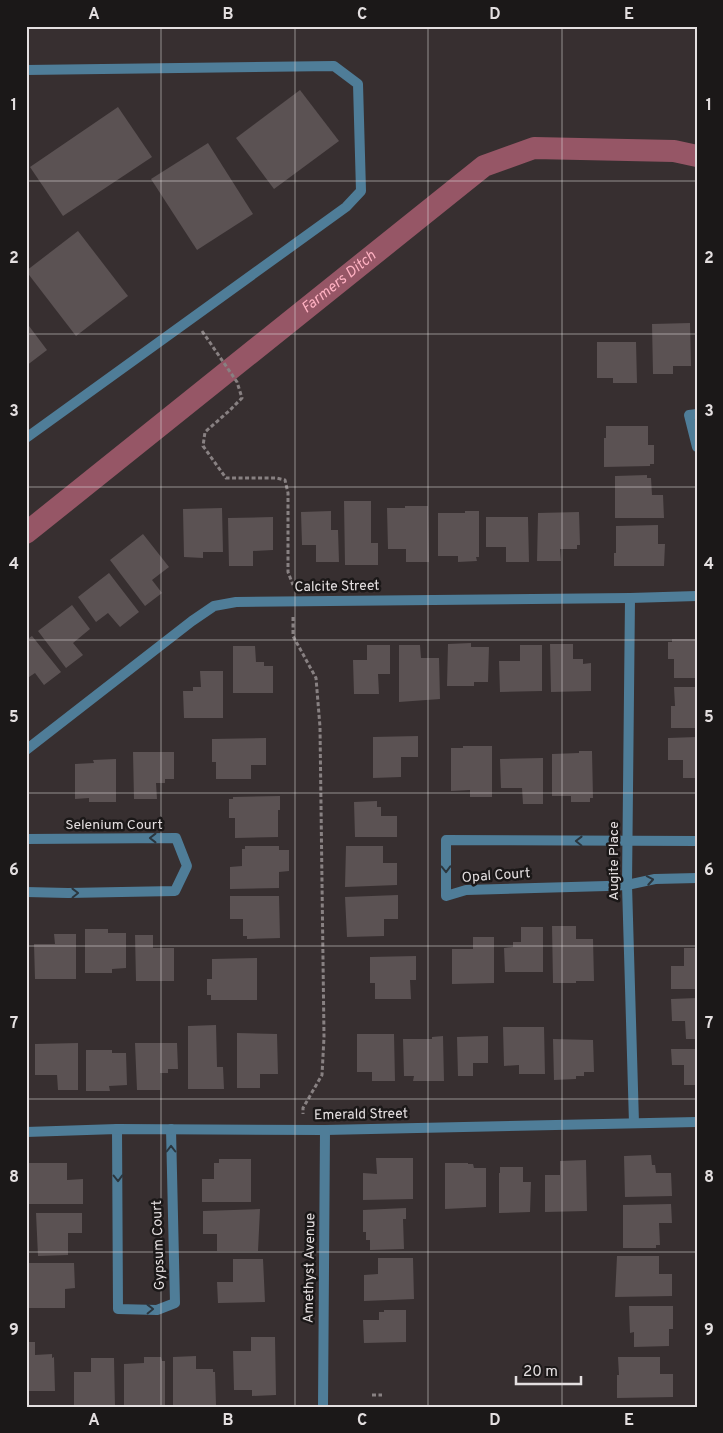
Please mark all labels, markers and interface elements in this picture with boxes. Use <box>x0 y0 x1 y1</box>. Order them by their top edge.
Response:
text: A <box>88 5 100 25</box>
text: B <box>222 5 234 25</box>
text: C <box>357 5 367 25</box>
text: D <box>489 5 501 25</box>
text: E <box>624 5 634 25</box>
text: 1 <box>11 96 17 116</box>
text: 1 <box>706 96 712 116</box>
water label: Farmers Ditch <box>298 247 380 318</box>
text: 2 <box>9 249 19 269</box>
text: 2 <box>704 249 714 269</box>
text: 3 <box>9 402 19 422</box>
text: 3 <box>704 402 714 422</box>
text: 4 <box>9 555 19 575</box>
text: 4 <box>704 555 714 575</box>
street label: Calcite Street <box>294 578 380 596</box>
text: 5 <box>9 708 19 728</box>
text: 5 <box>704 708 714 728</box>
street label: Selenium Court <box>65 817 163 834</box>
street label: Augite Place <box>606 821 623 901</box>
one-way arrow <box>149 833 157 843</box>
one-way arrow <box>575 836 582 846</box>
text: 6 <box>9 861 19 881</box>
text: 6 <box>704 861 714 881</box>
one-way arrow <box>441 865 451 873</box>
street label: Opal Court <box>461 865 531 887</box>
one-way arrow <box>645 876 654 886</box>
one-way arrow <box>72 888 79 898</box>
text: 7 <box>10 1014 18 1034</box>
text: 7 <box>705 1014 713 1034</box>
street label: Emerald Street <box>314 1106 408 1124</box>
one-way arrow <box>166 1145 176 1152</box>
text: 8 <box>9 1168 19 1188</box>
text: 8 <box>704 1168 714 1188</box>
one-way arrow <box>113 1174 123 1182</box>
street label: Gypsum Court <box>149 1200 169 1290</box>
street label: Amethyst Avenue <box>301 1213 319 1323</box>
one-way arrow <box>146 1304 154 1314</box>
text: 9 <box>9 1321 19 1341</box>
text: 9 <box>704 1321 714 1341</box>
scale bar <box>516 1353 580 1385</box>
text: 20 m <box>523 1363 558 1382</box>
text: A <box>88 1411 100 1431</box>
text: B <box>222 1411 234 1431</box>
text: C <box>357 1411 367 1431</box>
text: D <box>489 1411 501 1431</box>
text: E <box>624 1411 634 1431</box>

